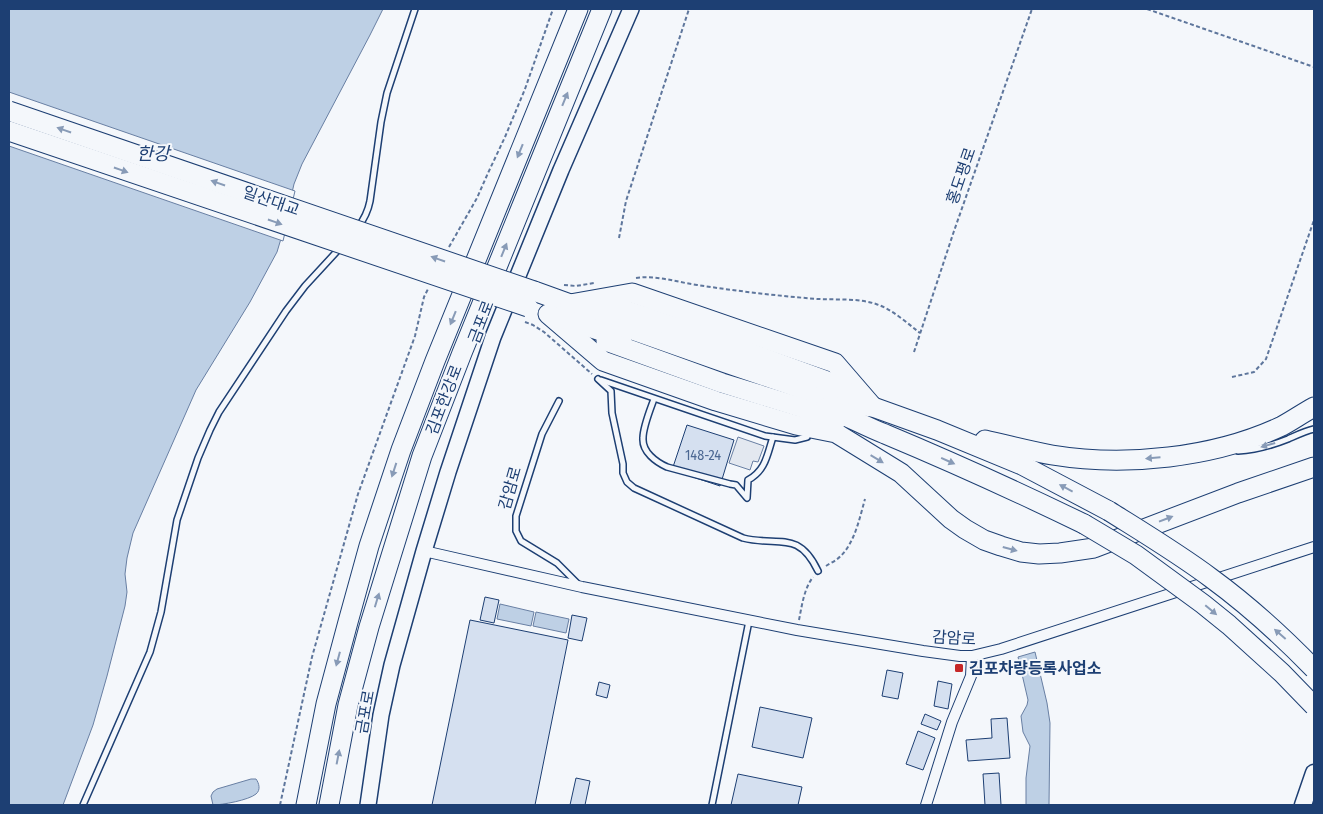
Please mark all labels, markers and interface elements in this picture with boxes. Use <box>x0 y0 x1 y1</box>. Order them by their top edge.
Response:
one-way arrow <box>562 92 570 106</box>
one-way arrow <box>56 126 71 134</box>
water label: 한강 <box>136 143 172 165</box>
one-way arrow <box>516 144 524 158</box>
street label: 홍도평로 <box>942 145 980 207</box>
one-way arrow <box>114 166 129 174</box>
one-way arrow <box>210 179 225 187</box>
street label: 일산대교 <box>240 182 302 220</box>
one-way arrow <box>268 218 283 226</box>
one-way arrow <box>500 242 508 257</box>
one-way arrow <box>430 254 445 262</box>
street label: 금포로 <box>464 298 498 346</box>
one-way arrow <box>448 311 456 325</box>
street label: 김포한강로 <box>422 362 466 438</box>
one-way arrow <box>1261 441 1276 449</box>
house number: 148-24 <box>685 447 721 464</box>
one-way arrow <box>871 454 884 463</box>
one-way arrow <box>1145 454 1161 462</box>
one-way arrow <box>941 457 955 465</box>
one-way arrow <box>390 462 397 477</box>
street label: 감암로 <box>495 464 525 512</box>
one-way arrow <box>1059 484 1073 493</box>
one-way arrow <box>1159 515 1174 523</box>
one-way arrow <box>1003 545 1018 553</box>
one-way arrow <box>373 592 381 607</box>
one-way arrow <box>1204 604 1217 615</box>
street label: 감암로 <box>931 627 977 649</box>
one-way arrow <box>1273 629 1286 640</box>
one-way arrow <box>334 651 342 666</box>
place label: 김포차량등록사업소 <box>969 659 1102 678</box>
marker: 김포차량등록사업소 <box>953 662 965 674</box>
street label: 금포로 <box>352 688 378 735</box>
one-way arrow <box>334 749 342 765</box>

